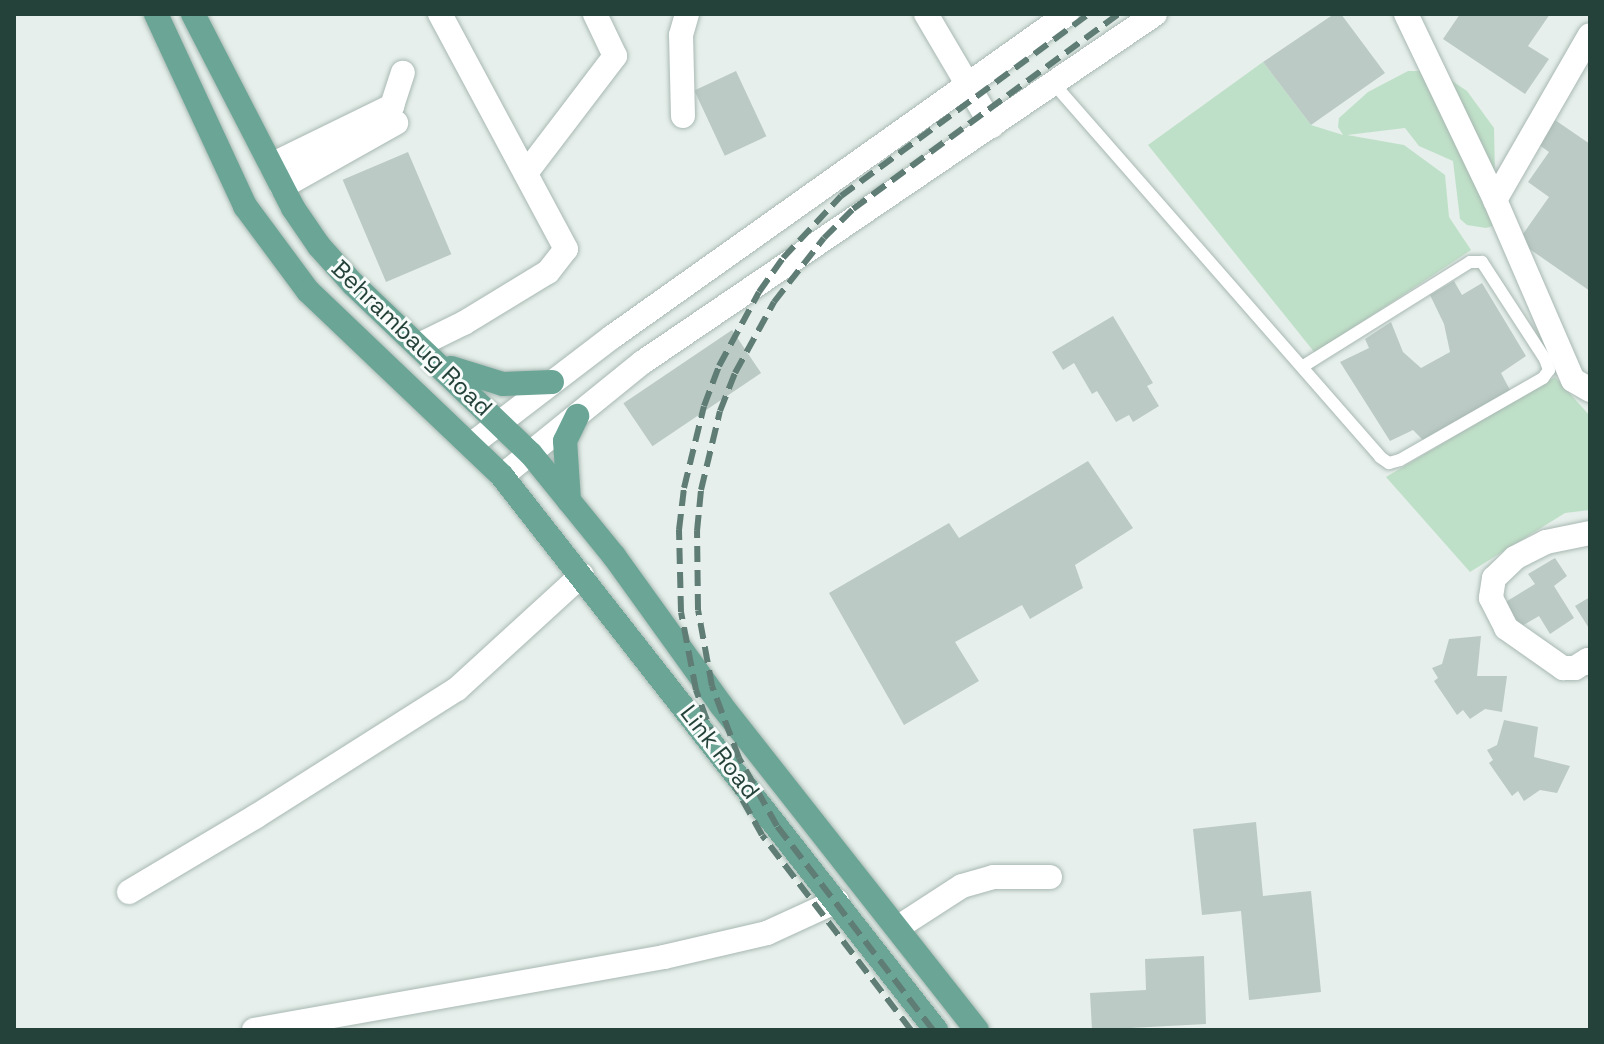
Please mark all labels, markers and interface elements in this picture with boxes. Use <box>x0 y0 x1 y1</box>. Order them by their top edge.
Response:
street label: Behrambaug Road <box>326 254 498 422</box>
street label: Link Road <box>674 699 766 805</box>

